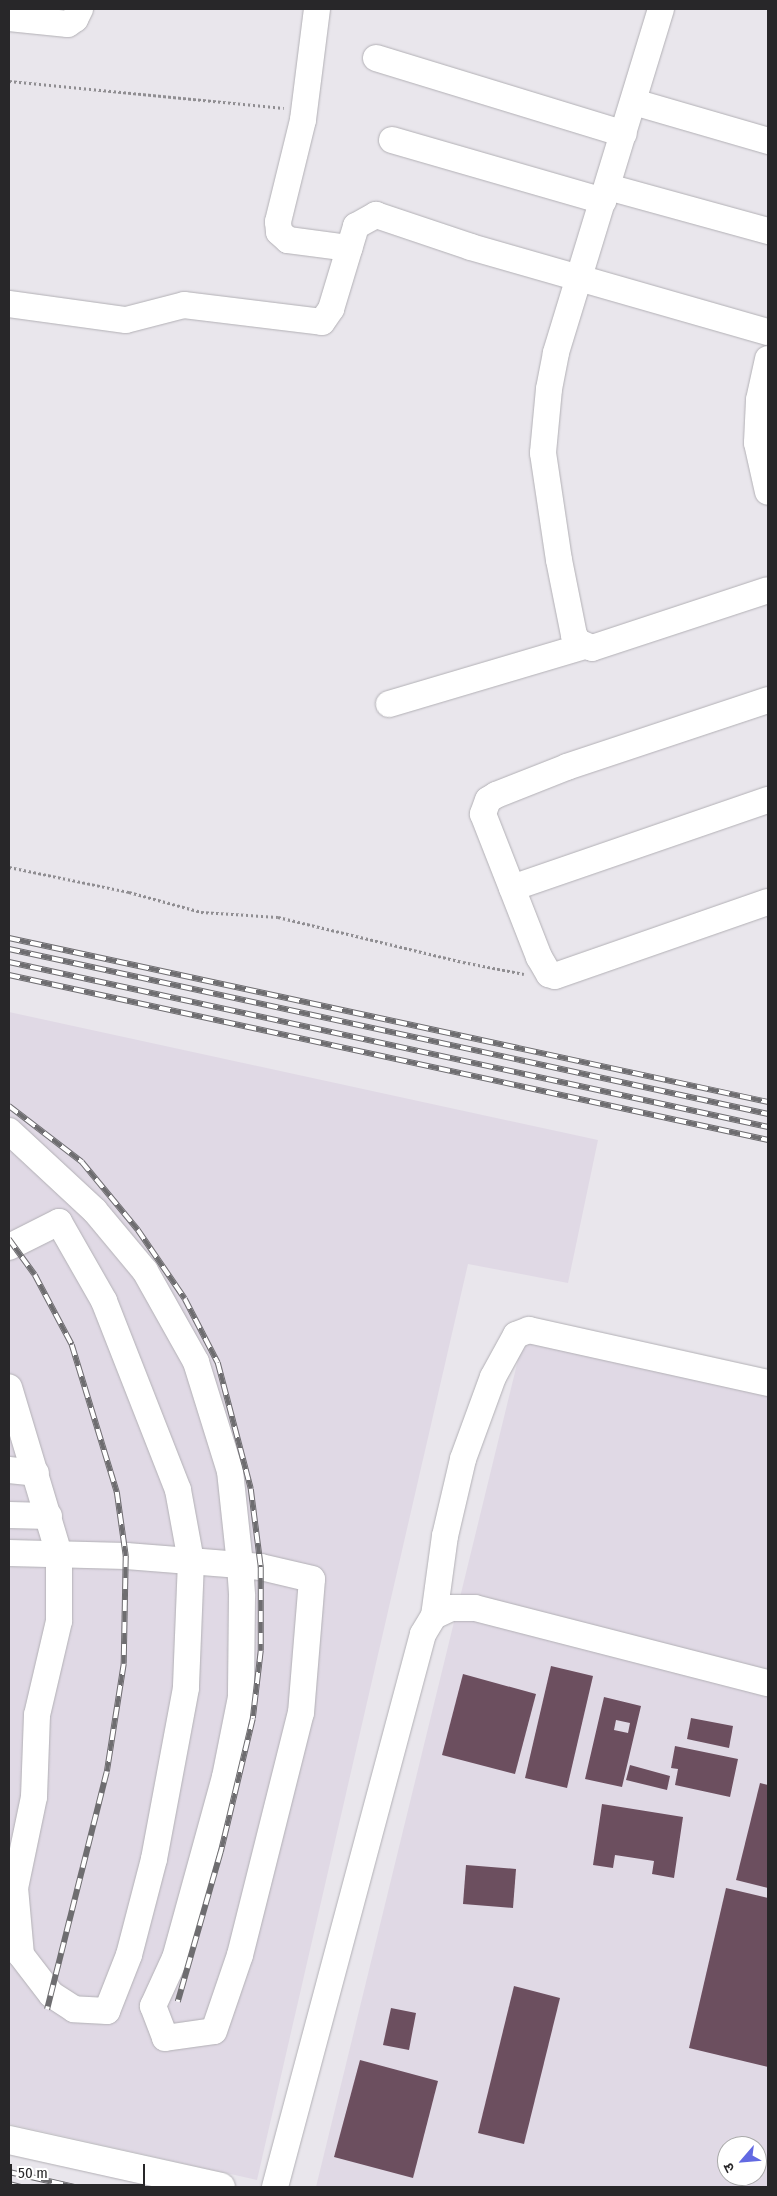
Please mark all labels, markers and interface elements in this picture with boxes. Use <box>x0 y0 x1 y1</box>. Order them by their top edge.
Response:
north arrow <box>717 2136 767 2186</box>
scale bar <box>12 2154 148 2186</box>
text: उ <box>720 2160 739 2175</box>
text: 50 m <box>18 2164 48 2182</box>

